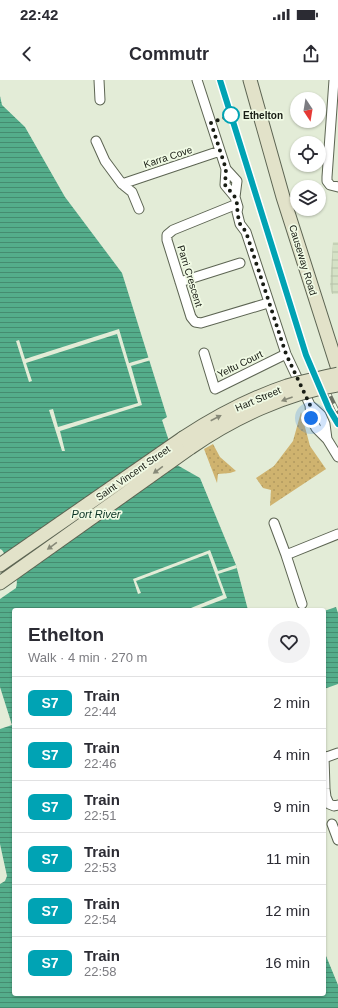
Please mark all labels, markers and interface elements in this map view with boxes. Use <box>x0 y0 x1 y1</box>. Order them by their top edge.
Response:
text: 22:42 <box>20 6 58 23</box>
icon: back <box>16 43 38 65</box>
icon: share <box>300 43 322 65</box>
text: Commutr <box>129 44 209 64</box>
north arrow <box>290 92 326 128</box>
map controls <box>290 92 326 216</box>
marker: Ethelton <box>222 106 240 124</box>
place label: Ethelton <box>243 110 283 121</box>
button: locate <box>290 136 326 172</box>
street label: Karra Cove <box>142 144 194 170</box>
button: layers <box>290 180 326 216</box>
street label: Causeway Road <box>287 223 319 297</box>
street label: Parri Crescent <box>175 244 205 308</box>
street label: Yeltu Court <box>216 348 265 380</box>
street label: Hart Street <box>234 384 283 414</box>
one-way arrow <box>280 396 292 402</box>
your location <box>301 408 321 428</box>
one-way arrow <box>211 415 222 421</box>
street label: Saint Vincent Street <box>94 443 172 503</box>
one-way arrow <box>153 466 163 474</box>
water label: Port River <box>72 508 122 520</box>
one-way arrow <box>47 542 58 550</box>
button: heart <box>268 621 310 663</box>
text: Ethelton <box>28 624 104 645</box>
text: Walk · 4 min · 270 m <box>28 650 147 665</box>
text: Train <box>84 687 120 704</box>
text: 2 min <box>273 694 310 711</box>
text: S7 <box>41 695 59 711</box>
text: 22:44 <box>84 704 117 719</box>
text: Train <box>84 739 120 756</box>
text: 4 min <box>273 746 310 763</box>
text: S7 <box>41 747 59 763</box>
text: 22:46 <box>84 756 117 771</box>
text: Train <box>84 791 120 808</box>
text: 9 min <box>273 798 310 815</box>
text: S7 <box>41 799 59 815</box>
text: 22:51 <box>84 808 117 823</box>
text: Train <box>84 843 120 860</box>
text: 11 min <box>266 850 310 867</box>
text: S7 <box>41 851 59 867</box>
text: 22:53 <box>84 860 117 875</box>
text: Train <box>84 895 120 912</box>
text: 12 min <box>265 902 310 919</box>
text: S7 <box>41 903 59 919</box>
text: 22:54 <box>84 912 117 927</box>
text: Train <box>84 947 120 964</box>
text: 16 min <box>265 954 310 971</box>
text: S7 <box>41 955 59 971</box>
text: 22:58 <box>84 964 117 979</box>

